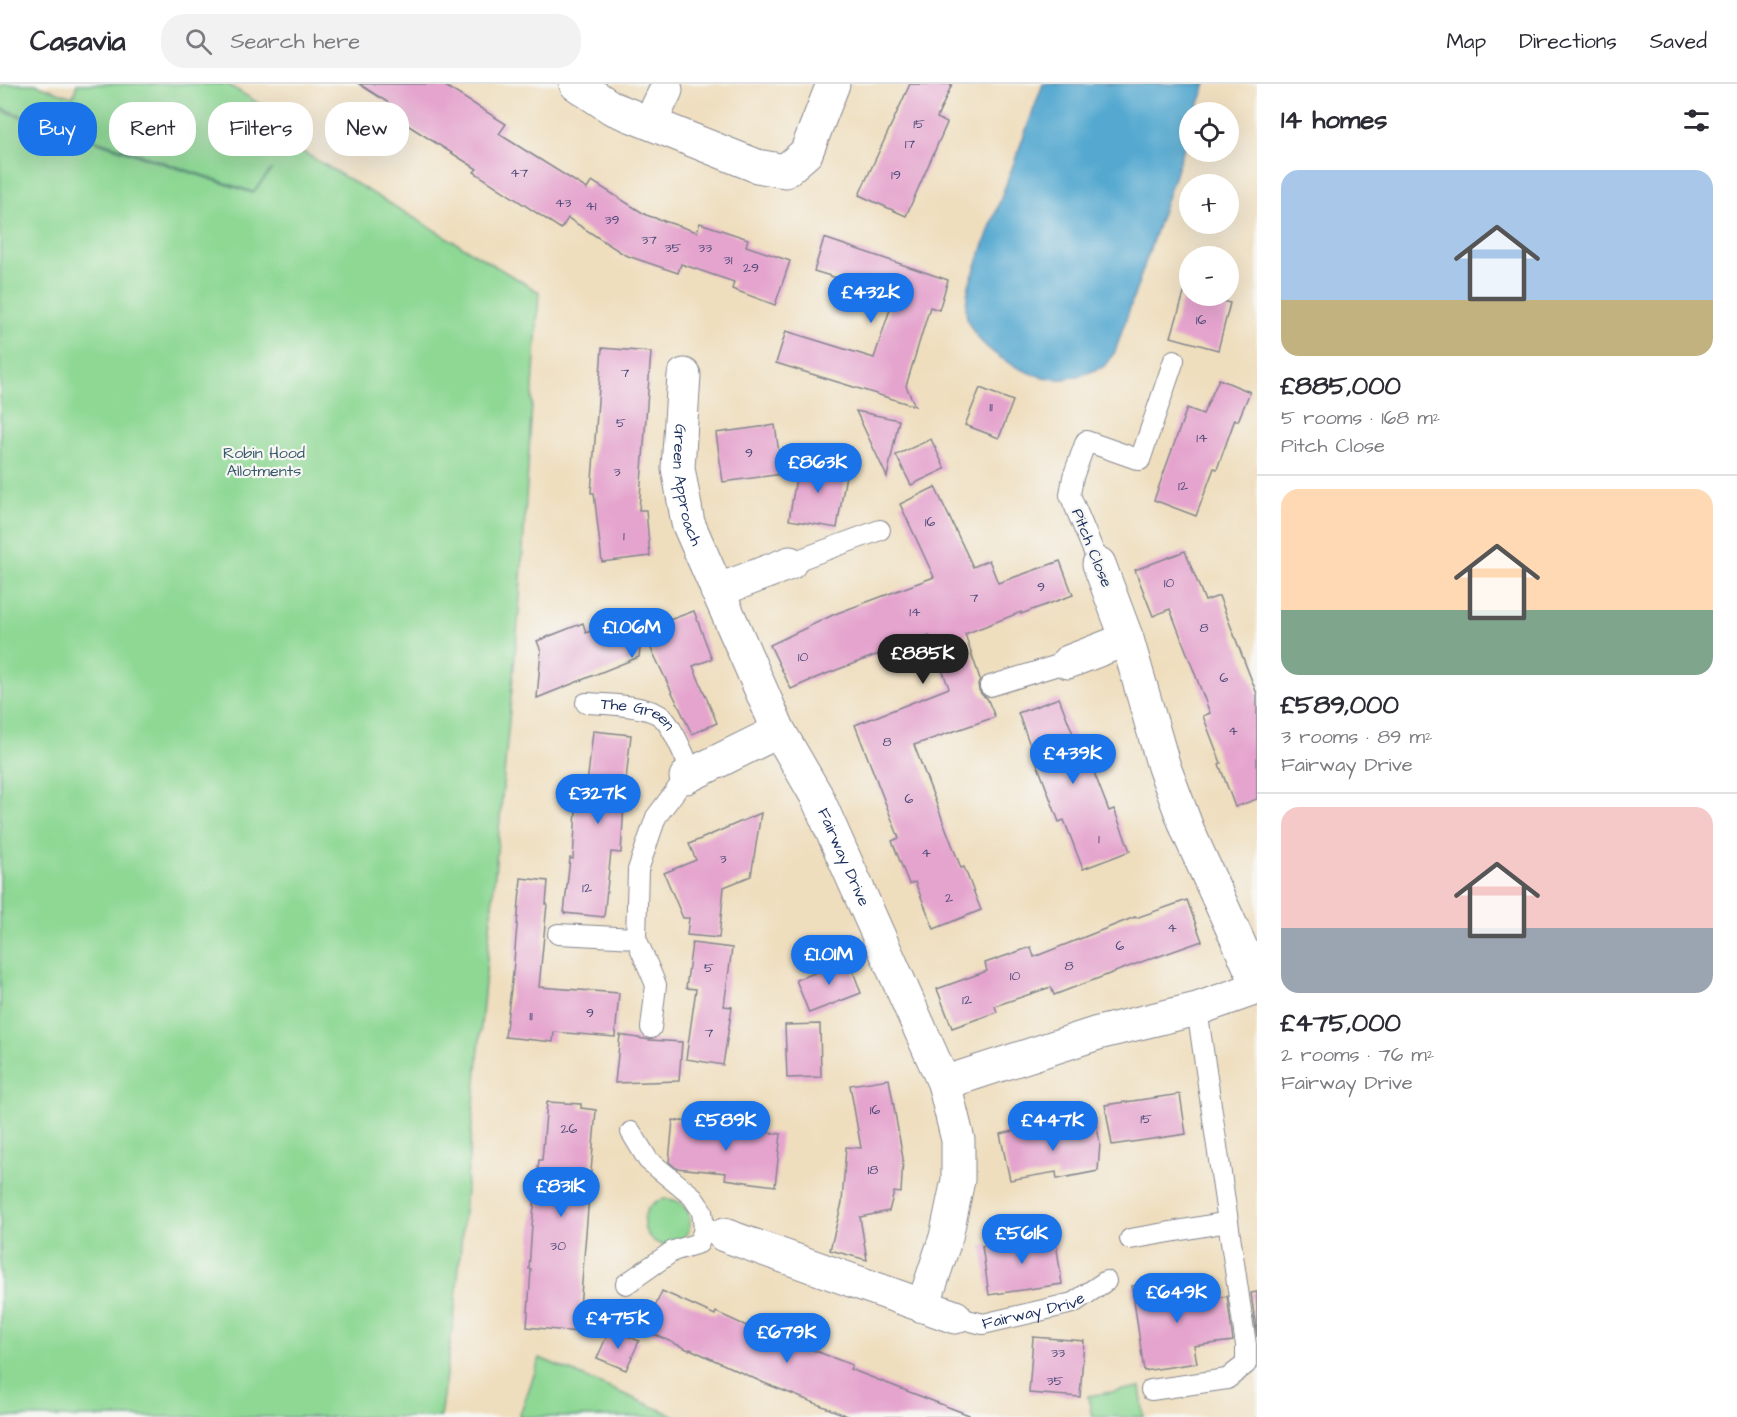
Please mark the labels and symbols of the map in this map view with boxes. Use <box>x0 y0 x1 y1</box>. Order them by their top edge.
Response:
house number: 15 <box>913 114 925 134</box>
house number: 17 <box>905 134 916 154</box>
house number: 47 <box>510 163 528 183</box>
house number: 19 <box>891 165 901 185</box>
house number: 43 <box>555 193 571 213</box>
house number: 41 <box>585 196 597 216</box>
house number: 39 <box>604 210 620 230</box>
house number: 37 <box>641 230 657 250</box>
house number: 35 <box>664 238 682 258</box>
house number: 33 <box>698 238 712 258</box>
house number: 31 <box>724 250 733 270</box>
house number: 29 <box>743 258 759 278</box>
pin: £432K <box>829 273 913 324</box>
house number: 16 <box>1196 310 1207 330</box>
house number: 7 <box>621 363 630 383</box>
house number: 11 <box>989 397 993 417</box>
house number: 5 <box>616 413 626 433</box>
street label: Green Approach <box>667 423 708 549</box>
house number: 14 <box>1196 428 1208 448</box>
park label: Robin Hood Allotments <box>223 442 305 482</box>
house number: 9 <box>745 443 753 463</box>
pin: £863K <box>776 443 860 494</box>
house number: 3 <box>613 462 621 482</box>
house number: 12 <box>1178 476 1188 496</box>
street label: Pitch Close <box>1066 505 1118 591</box>
house number: 16 <box>925 512 936 532</box>
house number: 1 <box>623 526 625 546</box>
house number: 10 <box>1164 573 1174 593</box>
house number: 9 <box>1037 577 1045 597</box>
house number: 7 <box>970 588 979 608</box>
house number: 14 <box>909 602 921 622</box>
pin: £1.06M <box>583 608 681 659</box>
house number: 8 <box>1199 618 1209 638</box>
pin: £885K <box>881 634 965 685</box>
house number: 10 <box>798 647 808 667</box>
house number: 6 <box>1220 668 1229 688</box>
street label: The Green <box>600 693 680 735</box>
house number: 4 <box>1228 721 1238 741</box>
house number: 8 <box>882 732 892 752</box>
pin: £439K <box>1031 734 1115 785</box>
pin: £327K <box>556 774 640 825</box>
house number: 6 <box>905 789 914 809</box>
street label: Fairway Drive <box>812 805 875 910</box>
house number: 1 <box>1098 829 1100 849</box>
house number: 4 <box>921 843 931 863</box>
house number: 3 <box>719 849 727 869</box>
house number: 12 <box>582 878 592 898</box>
house number: 2 <box>945 888 953 908</box>
house number: 4 <box>1167 918 1177 938</box>
pin: £1.01M <box>780 935 878 986</box>
house number: 6 <box>1116 936 1125 956</box>
house number: 8 <box>1064 956 1074 976</box>
house number: 5 <box>704 958 714 978</box>
house number: 10 <box>1010 966 1020 986</box>
house number: 12 <box>962 990 972 1010</box>
house number: 9 <box>586 1003 594 1023</box>
house number: 11 <box>529 1006 533 1026</box>
house number: 7 <box>705 1023 714 1043</box>
house number: 16 <box>870 1100 881 1120</box>
pin: £589K <box>684 1101 768 1152</box>
pin: £447K <box>1011 1101 1095 1152</box>
house number: 15 <box>1140 1109 1152 1129</box>
house number: 26 <box>561 1119 578 1139</box>
house number: 18 <box>868 1160 878 1180</box>
pin: £831K <box>519 1167 603 1218</box>
pin: £561K <box>980 1214 1064 1265</box>
house number: 30 <box>550 1236 566 1256</box>
pin: £649K <box>1135 1273 1219 1324</box>
street label: Fairway Drive <box>980 1287 1090 1335</box>
pin: £475K <box>576 1299 660 1350</box>
pin: £679K <box>745 1313 829 1364</box>
house number: 33 <box>1051 1343 1065 1363</box>
house number: 35 <box>1046 1371 1064 1391</box>

